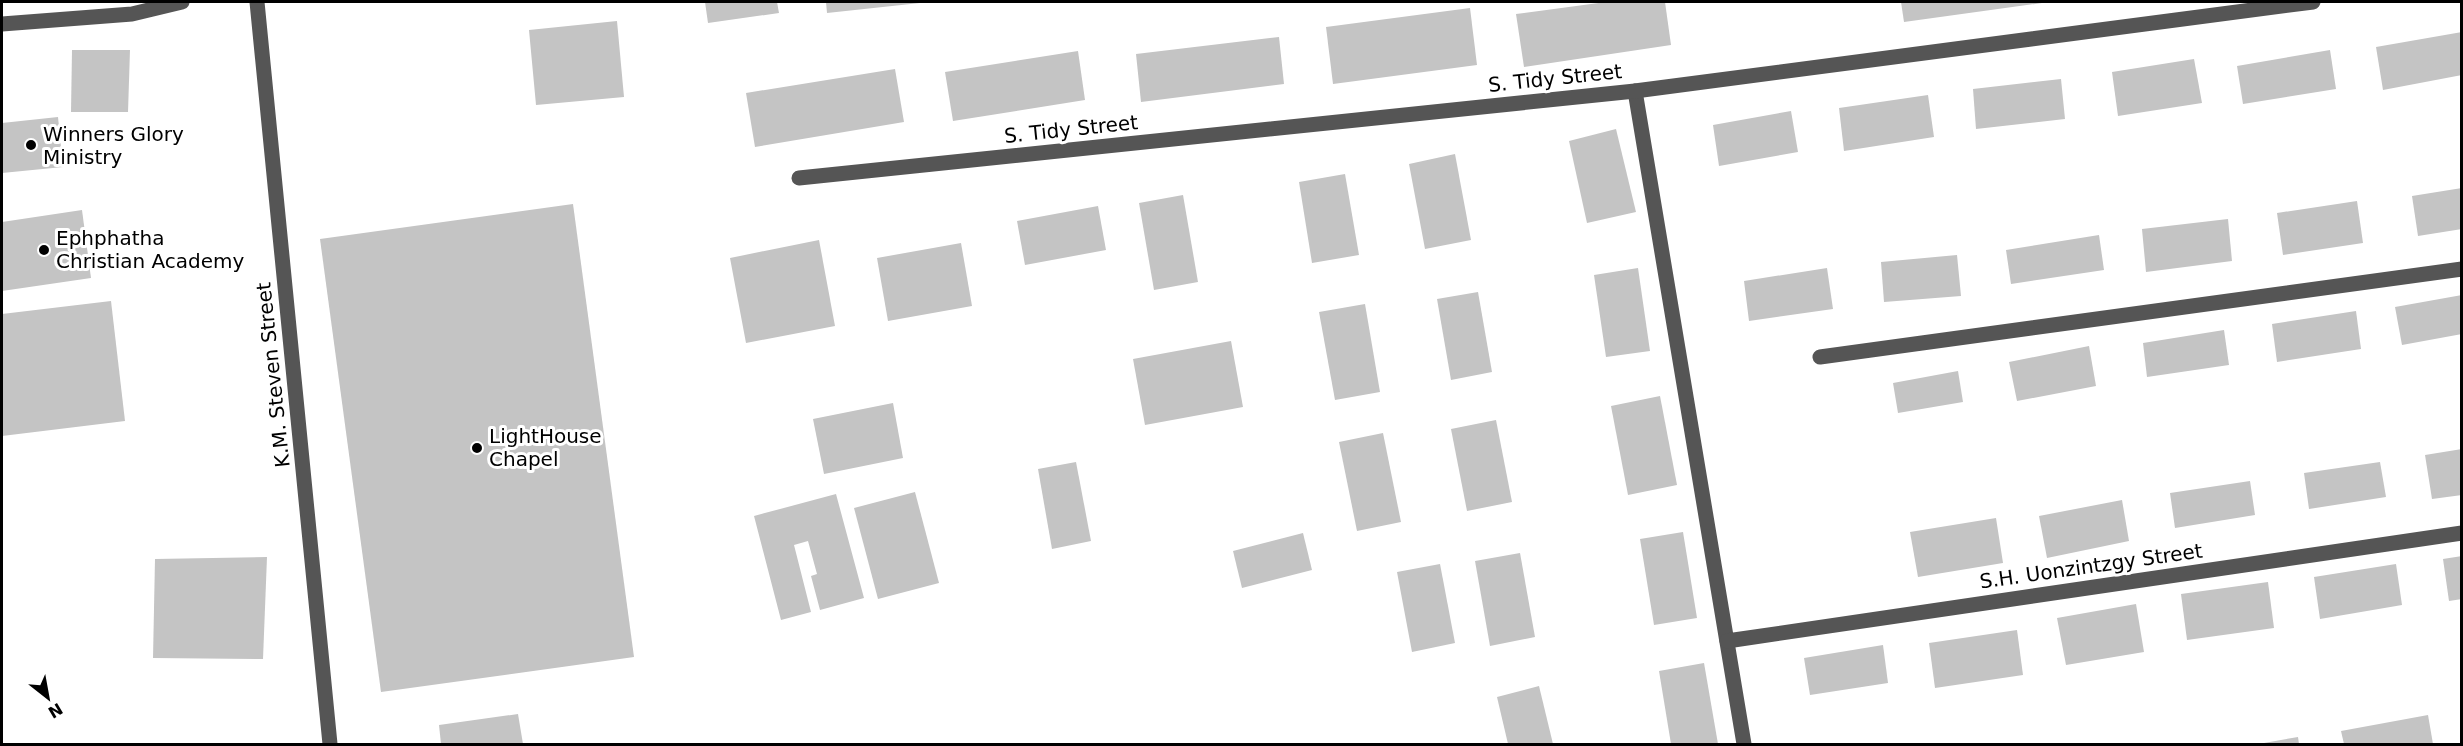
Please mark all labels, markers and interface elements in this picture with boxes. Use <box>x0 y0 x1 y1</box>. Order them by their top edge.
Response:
street label: S. Tidy Street <box>1487 59 1623 97</box>
street label: S. Tidy Street <box>1003 110 1139 148</box>
place label: Winners Glory Ministry <box>43 122 184 169</box>
marker: Winners Glory Ministry <box>24 138 38 152</box>
place label: Ephphatha Christian Academy <box>56 226 245 273</box>
marker: Ephphatha Christian Academy <box>37 243 51 257</box>
street label: K.M. Steven Street <box>251 281 295 469</box>
place label: LightHouse Chapel <box>489 424 602 471</box>
marker: LightHouse Chapel <box>470 441 484 455</box>
street label: S.H. Uonzintzgy Street <box>1978 538 2204 594</box>
north arrow <box>18 668 78 728</box>
text: N <box>45 699 66 722</box>

